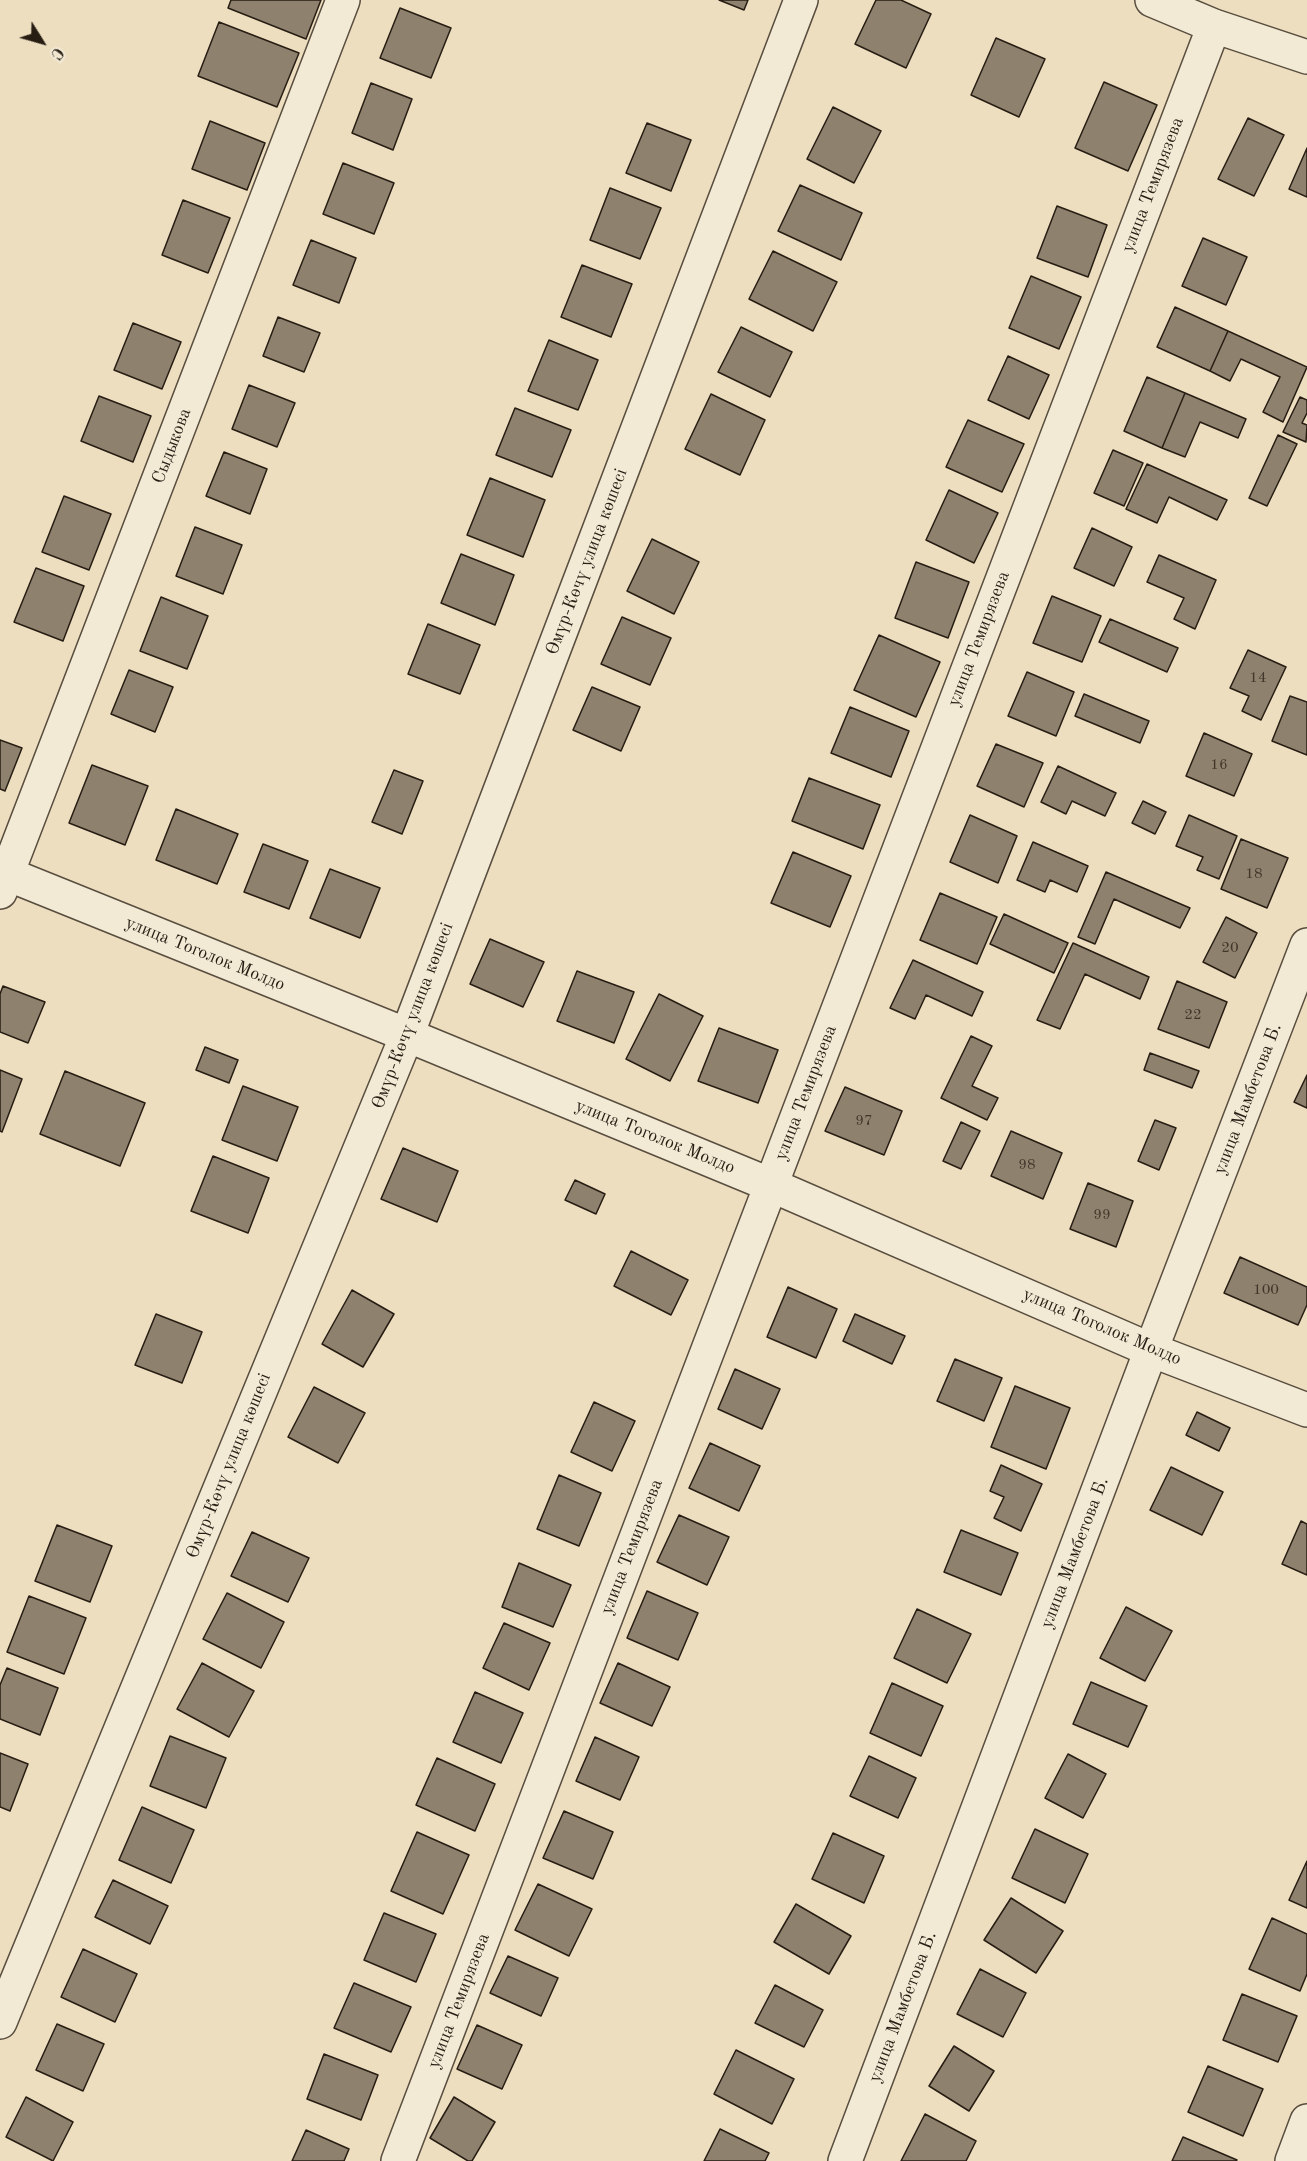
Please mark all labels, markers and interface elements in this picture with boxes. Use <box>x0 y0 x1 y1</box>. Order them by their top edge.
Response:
north arrow <box>12 12 72 72</box>
text: С <box>47 44 66 62</box>
street label: улица Темирязева <box>1117 114 1189 256</box>
street label: Сыдыкова <box>148 405 196 487</box>
street label: Өмүр-Көчү улица көшесі <box>541 466 633 658</box>
street label: улица Темирязева <box>943 568 1015 710</box>
house number: 14 <box>1249 669 1267 687</box>
house number: 16 <box>1210 756 1228 774</box>
house number: 18 <box>1245 865 1263 883</box>
street label: улица Тоголок Молдо <box>122 912 288 996</box>
street label: Өмүр-Көчү улица көшесі <box>367 920 459 1112</box>
house number: 20 <box>1221 939 1239 957</box>
house number: 22 <box>1184 1006 1202 1024</box>
street label: улица Мамбетова Б. <box>1209 1020 1287 1178</box>
street label: улица Темирязева <box>770 1022 842 1164</box>
street label: улица Тоголок Молдо <box>572 1095 738 1179</box>
house number: 97 <box>855 1112 873 1130</box>
house number: 98 <box>1018 1156 1036 1174</box>
house number: 99 <box>1093 1206 1111 1224</box>
house number: 100 <box>1253 1281 1279 1299</box>
street label: улица Тоголок Молдо <box>1019 1284 1185 1370</box>
street label: Өмүр-Көчү улица көшесі <box>182 1370 276 1562</box>
street label: улица Мамбетова Б. <box>1036 1474 1114 1632</box>
street label: улица Темирязева <box>596 1476 668 1618</box>
street label: улица Мамбетова Б. <box>864 1928 942 2086</box>
street label: улица Темирязева <box>423 1930 495 2072</box>

